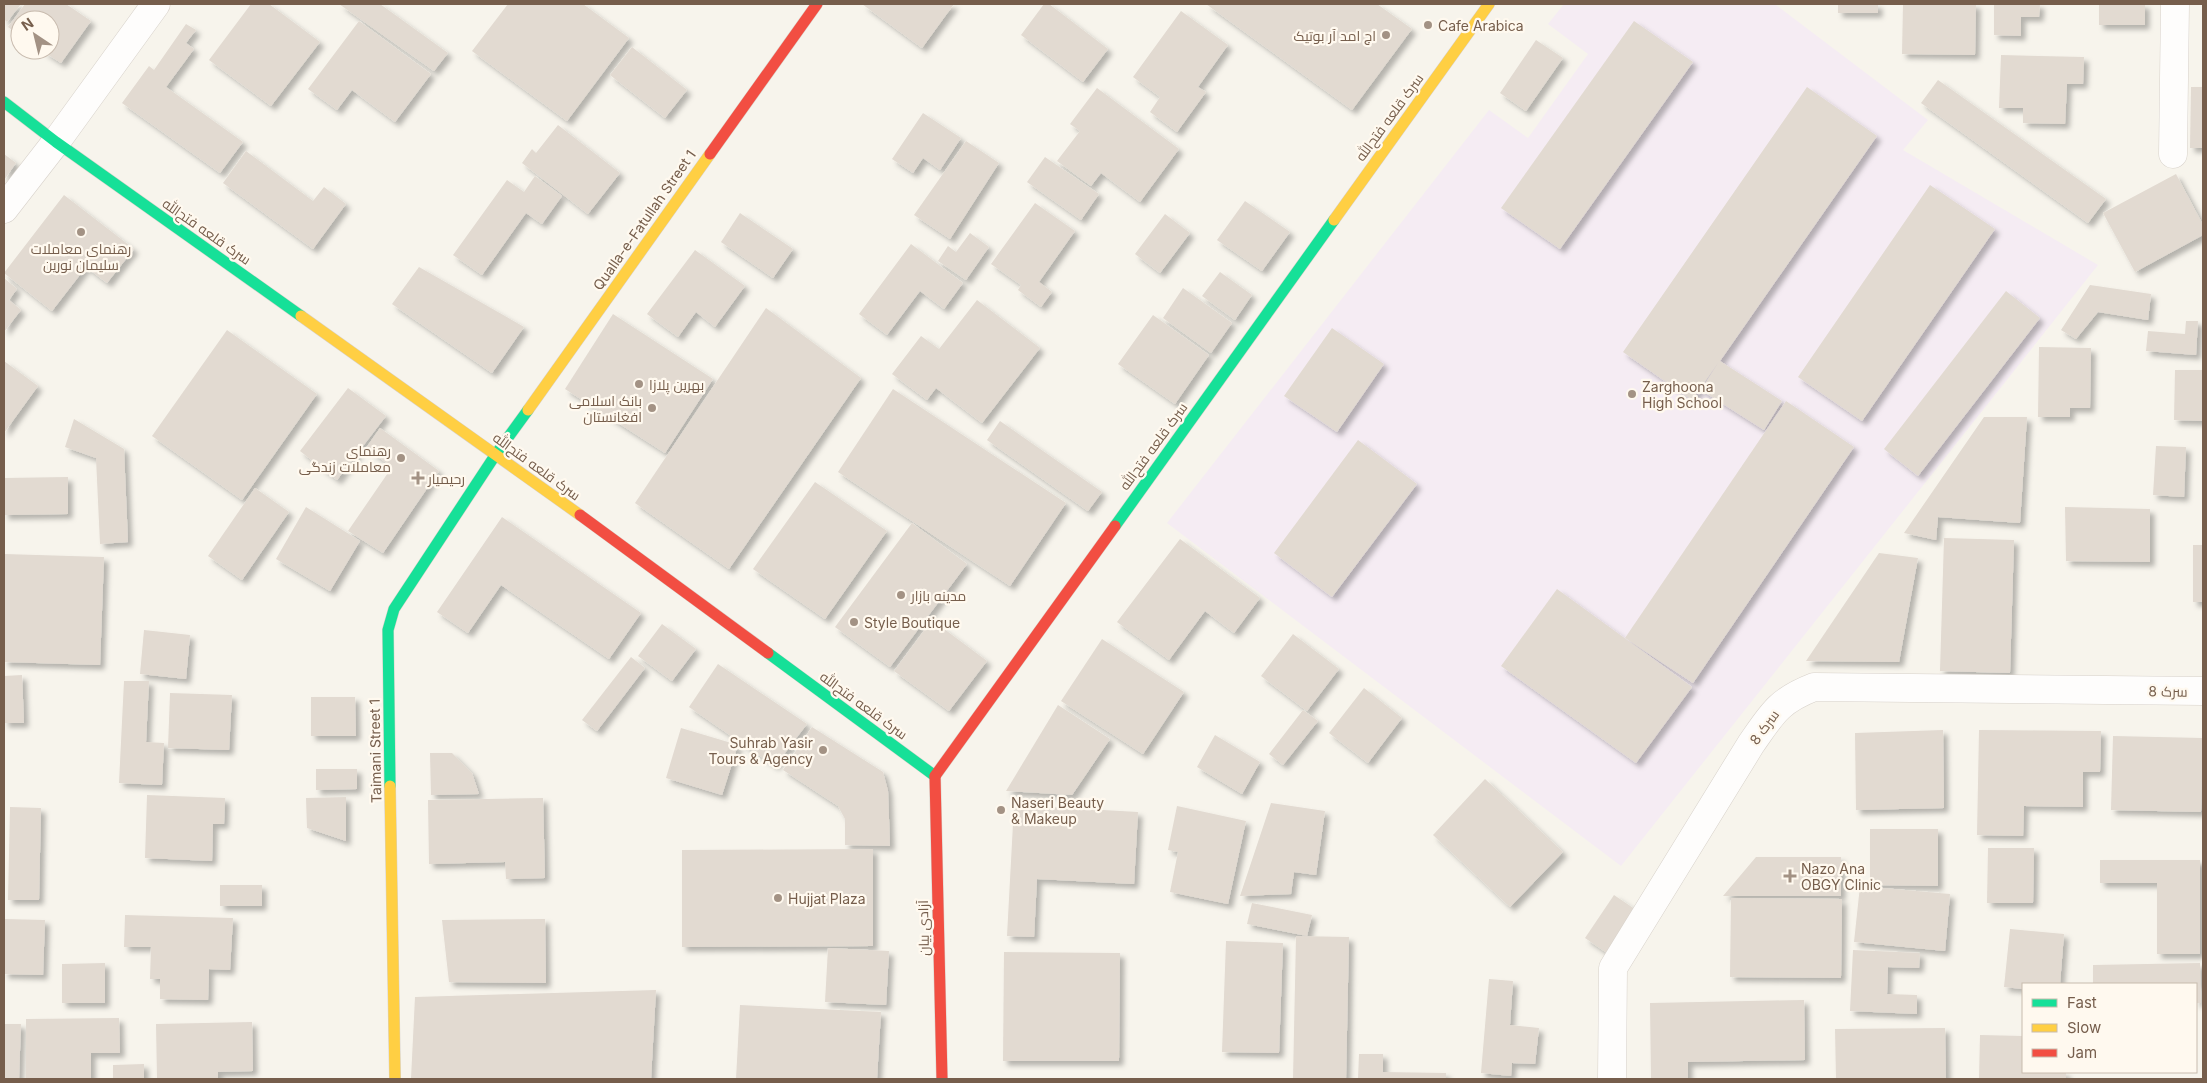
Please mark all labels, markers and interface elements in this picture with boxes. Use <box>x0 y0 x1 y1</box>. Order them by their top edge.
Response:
north arrow <box>10 10 60 60</box>
text: N <box>18 14 37 34</box>
place label: Cafe Arabica <box>1438 17 1524 34</box>
marker: Cafe Arabica <box>1422 19 1434 31</box>
place label: اچ امد آر بوتیک <box>1293 27 1376 45</box>
marker: اچ امد آر بوتیک <box>1380 29 1392 41</box>
street label: سرک قلعه فتح‌الله <box>1352 70 1427 165</box>
street label: Qualla-e-Fatullah Street 1 <box>589 147 699 293</box>
street label: سرک قلعه فتح‌الله <box>159 194 255 269</box>
marker: رهنمای معاملات سلیمان نورین <box>75 226 87 238</box>
place label: رهنمای معاملات سلیمان نورین <box>31 240 131 273</box>
place label: بهرین پلازا <box>649 376 704 395</box>
marker: بهرین پلازا <box>633 378 645 390</box>
place label: Zarghoona High School <box>1642 378 1722 411</box>
marker: Zarghoona High School <box>1626 388 1638 400</box>
place label: بانک اسلامی افغانستان <box>569 392 642 425</box>
street label: سرک قلعه فتح‌الله <box>1116 399 1191 494</box>
marker: بانک اسلامی افغانستان <box>646 402 658 414</box>
street label: سرک قلعه فتح‌الله <box>489 429 584 504</box>
place label: رهنمای معاملات زندگی <box>299 442 391 475</box>
marker: رهنمای معاملات زندگی <box>395 452 407 464</box>
place label: رحیمیار <box>427 470 465 487</box>
marker: رحیمیار <box>412 472 424 484</box>
place label: مدینه بازار <box>910 587 966 604</box>
marker: مدینه بازار <box>895 589 907 601</box>
place label: Style Boutique <box>864 614 960 631</box>
marker: Style Boutique <box>848 616 860 628</box>
street label: سرک قلعه فتح‌الله <box>816 668 911 743</box>
street label: سرک 8 <box>2148 682 2188 700</box>
street label: Taimani Street 1 <box>366 699 384 803</box>
street label: سرک 8 <box>1746 706 1782 748</box>
place label: Suhrab Yasir Tours & Agency <box>709 734 813 767</box>
marker: Suhrab Yasir Tours & Agency <box>817 744 829 756</box>
place label: Naseri Beauty & Makeup <box>1011 794 1104 827</box>
marker: Naseri Beauty & Makeup <box>995 804 1007 816</box>
place label: Nazo Ana OBGY Clinic <box>1801 860 1881 893</box>
marker: Nazo Ana OBGY Clinic <box>1783 869 1797 883</box>
place label: Hujjat Plaza <box>788 890 866 907</box>
marker: Hujjat Plaza <box>772 892 784 904</box>
street label: آزادی بیان <box>914 900 932 956</box>
legend <box>2022 983 2197 1073</box>
text: Fast <box>2067 993 2097 1012</box>
text: Slow <box>2067 1018 2101 1037</box>
text: Jam <box>2067 1043 2097 1062</box>

